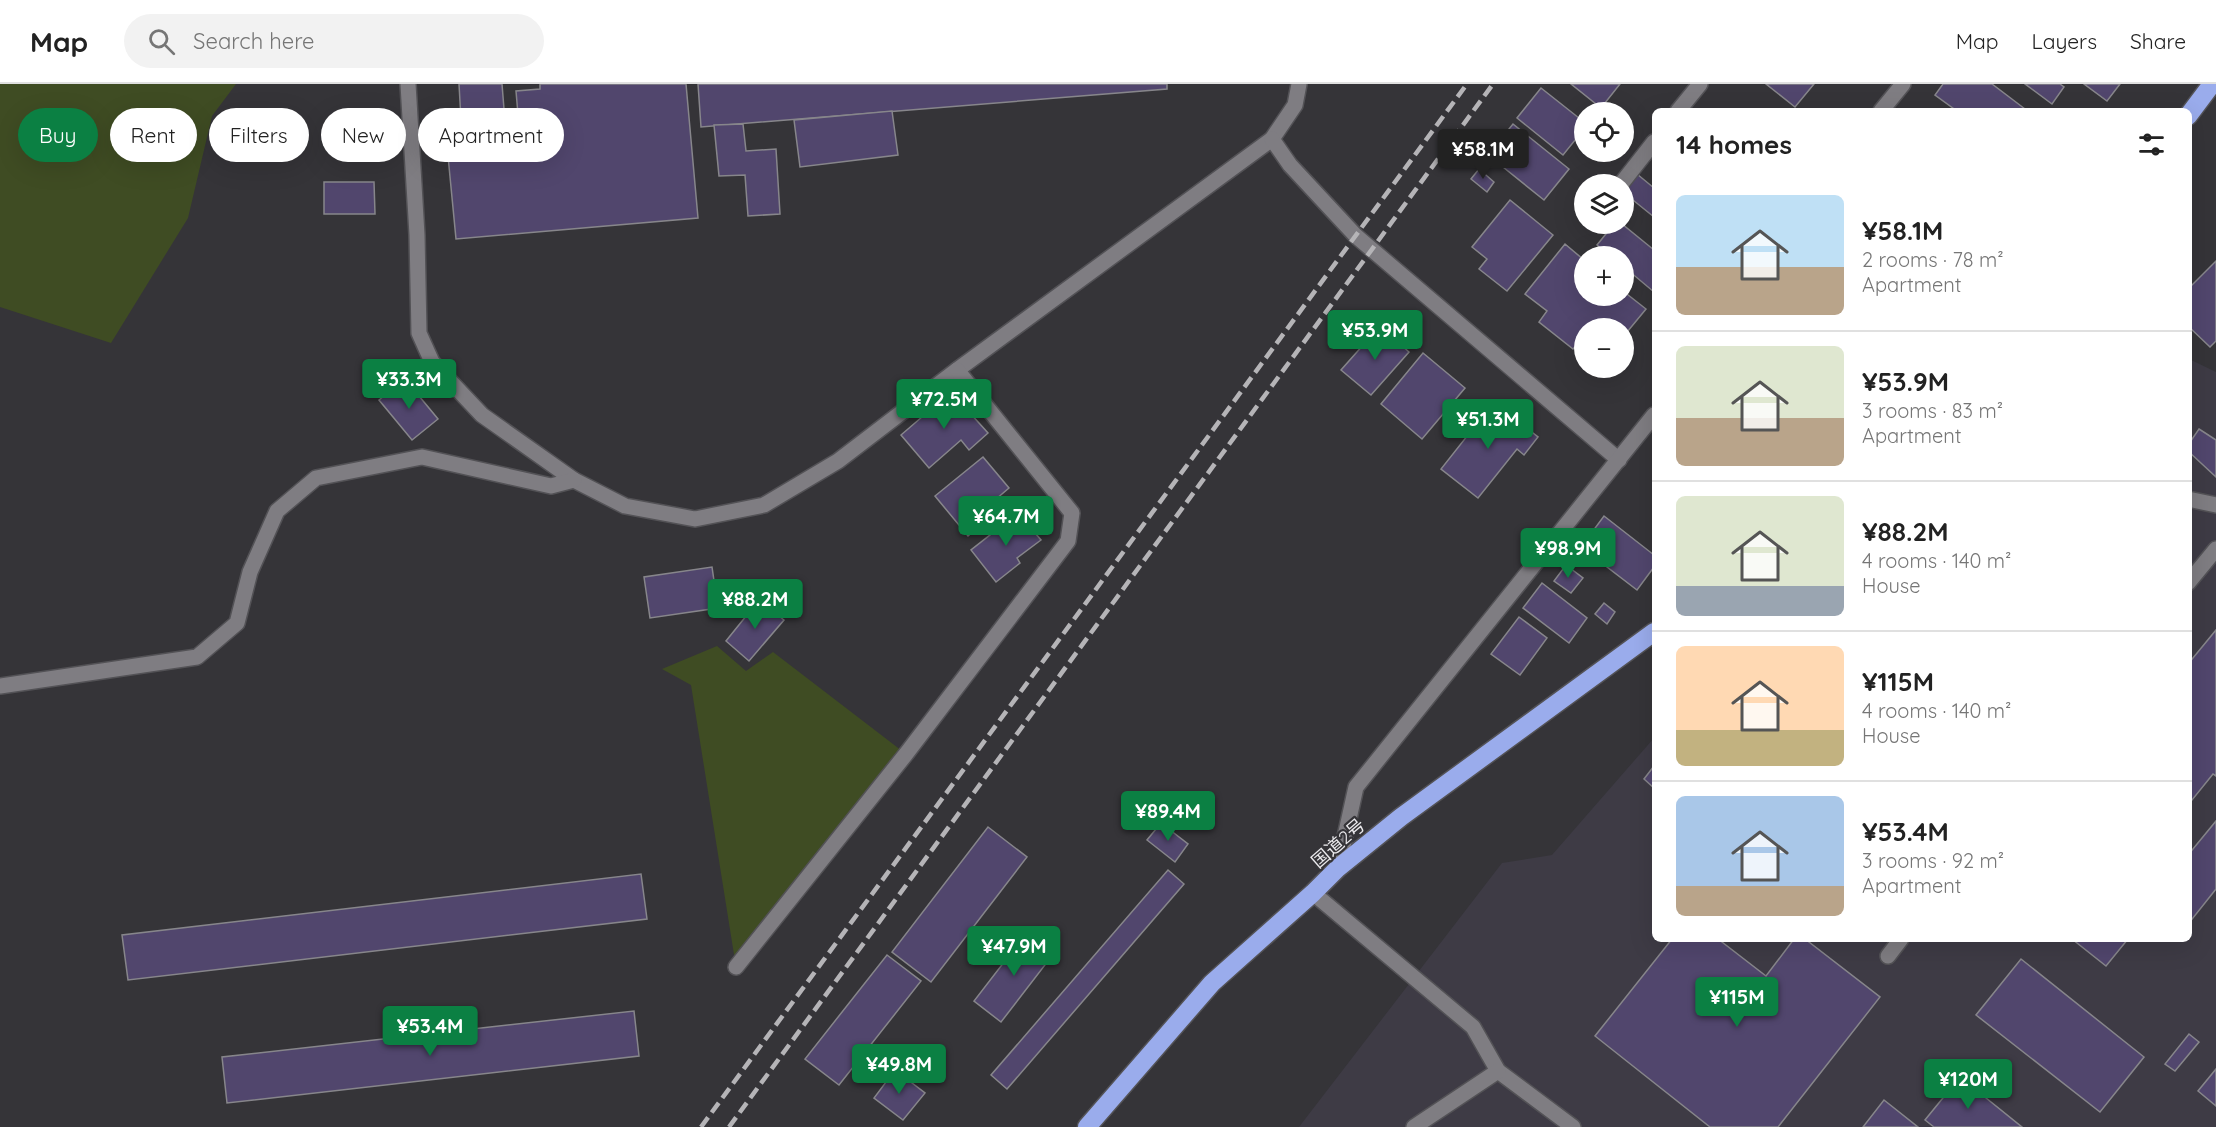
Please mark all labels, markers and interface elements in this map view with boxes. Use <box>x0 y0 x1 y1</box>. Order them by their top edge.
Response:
search box <box>124 14 544 68</box>
text: Map <box>30 24 88 59</box>
icon: search <box>145 25 178 58</box>
text: Search here <box>193 27 315 55</box>
text: Map <box>1956 28 1999 54</box>
text: Layers <box>2032 28 2097 54</box>
text: Share <box>2130 28 2186 54</box>
map controls <box>1574 102 1634 378</box>
button: locate <box>1574 102 1634 162</box>
chip: Buy <box>18 108 98 162</box>
chip: Rent <box>110 108 197 162</box>
chip: Filters <box>209 108 309 162</box>
chip: New <box>321 108 406 162</box>
chip: Apartment <box>418 108 564 162</box>
text: 14 homes <box>1676 128 1792 161</box>
icon: filters <box>2135 128 2168 161</box>
pin: ¥58.1M <box>1434 129 1532 180</box>
text: ¥58.1M <box>1452 136 1514 161</box>
button: layers <box>1574 174 1634 234</box>
text: ¥58.1M <box>1862 214 1943 247</box>
icon: home <box>1724 219 1796 291</box>
button: + <box>1574 246 1634 306</box>
text: 2 rooms · 78 m² <box>1862 247 2004 272</box>
text: Apartment <box>1862 272 1962 297</box>
pin: ¥53.9M <box>1326 310 1424 361</box>
text: ¥53.9M <box>1342 317 1408 342</box>
button: − <box>1574 318 1634 378</box>
pin: ¥33.3M <box>360 359 458 410</box>
text: ¥53.9M <box>1862 365 1949 398</box>
text: ¥33.3M <box>376 366 442 391</box>
icon: home <box>1724 370 1796 442</box>
pin: ¥72.5M <box>895 379 993 430</box>
text: ¥72.5M <box>910 386 978 411</box>
text: 3 rooms · 83 m² <box>1862 398 2003 423</box>
pin: ¥51.3M <box>1439 399 1537 450</box>
text: ¥51.3M <box>1456 406 1520 431</box>
text: Apartment <box>1862 423 1962 448</box>
pin: ¥64.7M <box>957 496 1055 547</box>
text: ¥64.7M <box>972 503 1040 528</box>
text: ¥88.2M <box>1862 515 1949 548</box>
icon: home <box>1724 520 1796 592</box>
pin: ¥98.9M <box>1519 528 1617 579</box>
text: ¥98.9M <box>1535 535 1601 560</box>
text: 4 rooms · 140 m² <box>1862 548 2011 573</box>
text: House <box>1862 573 1921 598</box>
pin: ¥88.2M <box>706 579 804 630</box>
text: ¥88.2M <box>722 586 788 611</box>
text: ¥115M <box>1862 665 1934 698</box>
icon: home <box>1724 670 1796 742</box>
text: 4 rooms · 140 m² <box>1862 698 2011 723</box>
text: House <box>1862 723 1921 748</box>
pin: ¥89.4M <box>1119 791 1217 842</box>
text: ¥89.4M <box>1135 798 1201 823</box>
street label: 国道2号 <box>1306 813 1370 873</box>
text: ¥53.4M <box>1862 815 1949 848</box>
icon: home <box>1724 820 1796 892</box>
text: 3 rooms · 92 m² <box>1862 848 2004 873</box>
text: Apartment <box>1862 873 1962 898</box>
pin: ¥47.9M <box>965 926 1063 977</box>
text: ¥47.9M <box>981 933 1047 958</box>
pin: ¥115M <box>1695 977 1779 1028</box>
text: ¥115M <box>1709 984 1765 1009</box>
pin: ¥53.4M <box>381 1006 479 1057</box>
text: ¥53.4M <box>397 1013 463 1038</box>
pin: ¥49.8M <box>850 1044 948 1095</box>
text: ¥49.8M <box>866 1051 932 1076</box>
pin: ¥120M <box>1926 1059 2010 1110</box>
text: ¥120M <box>1938 1066 1998 1091</box>

